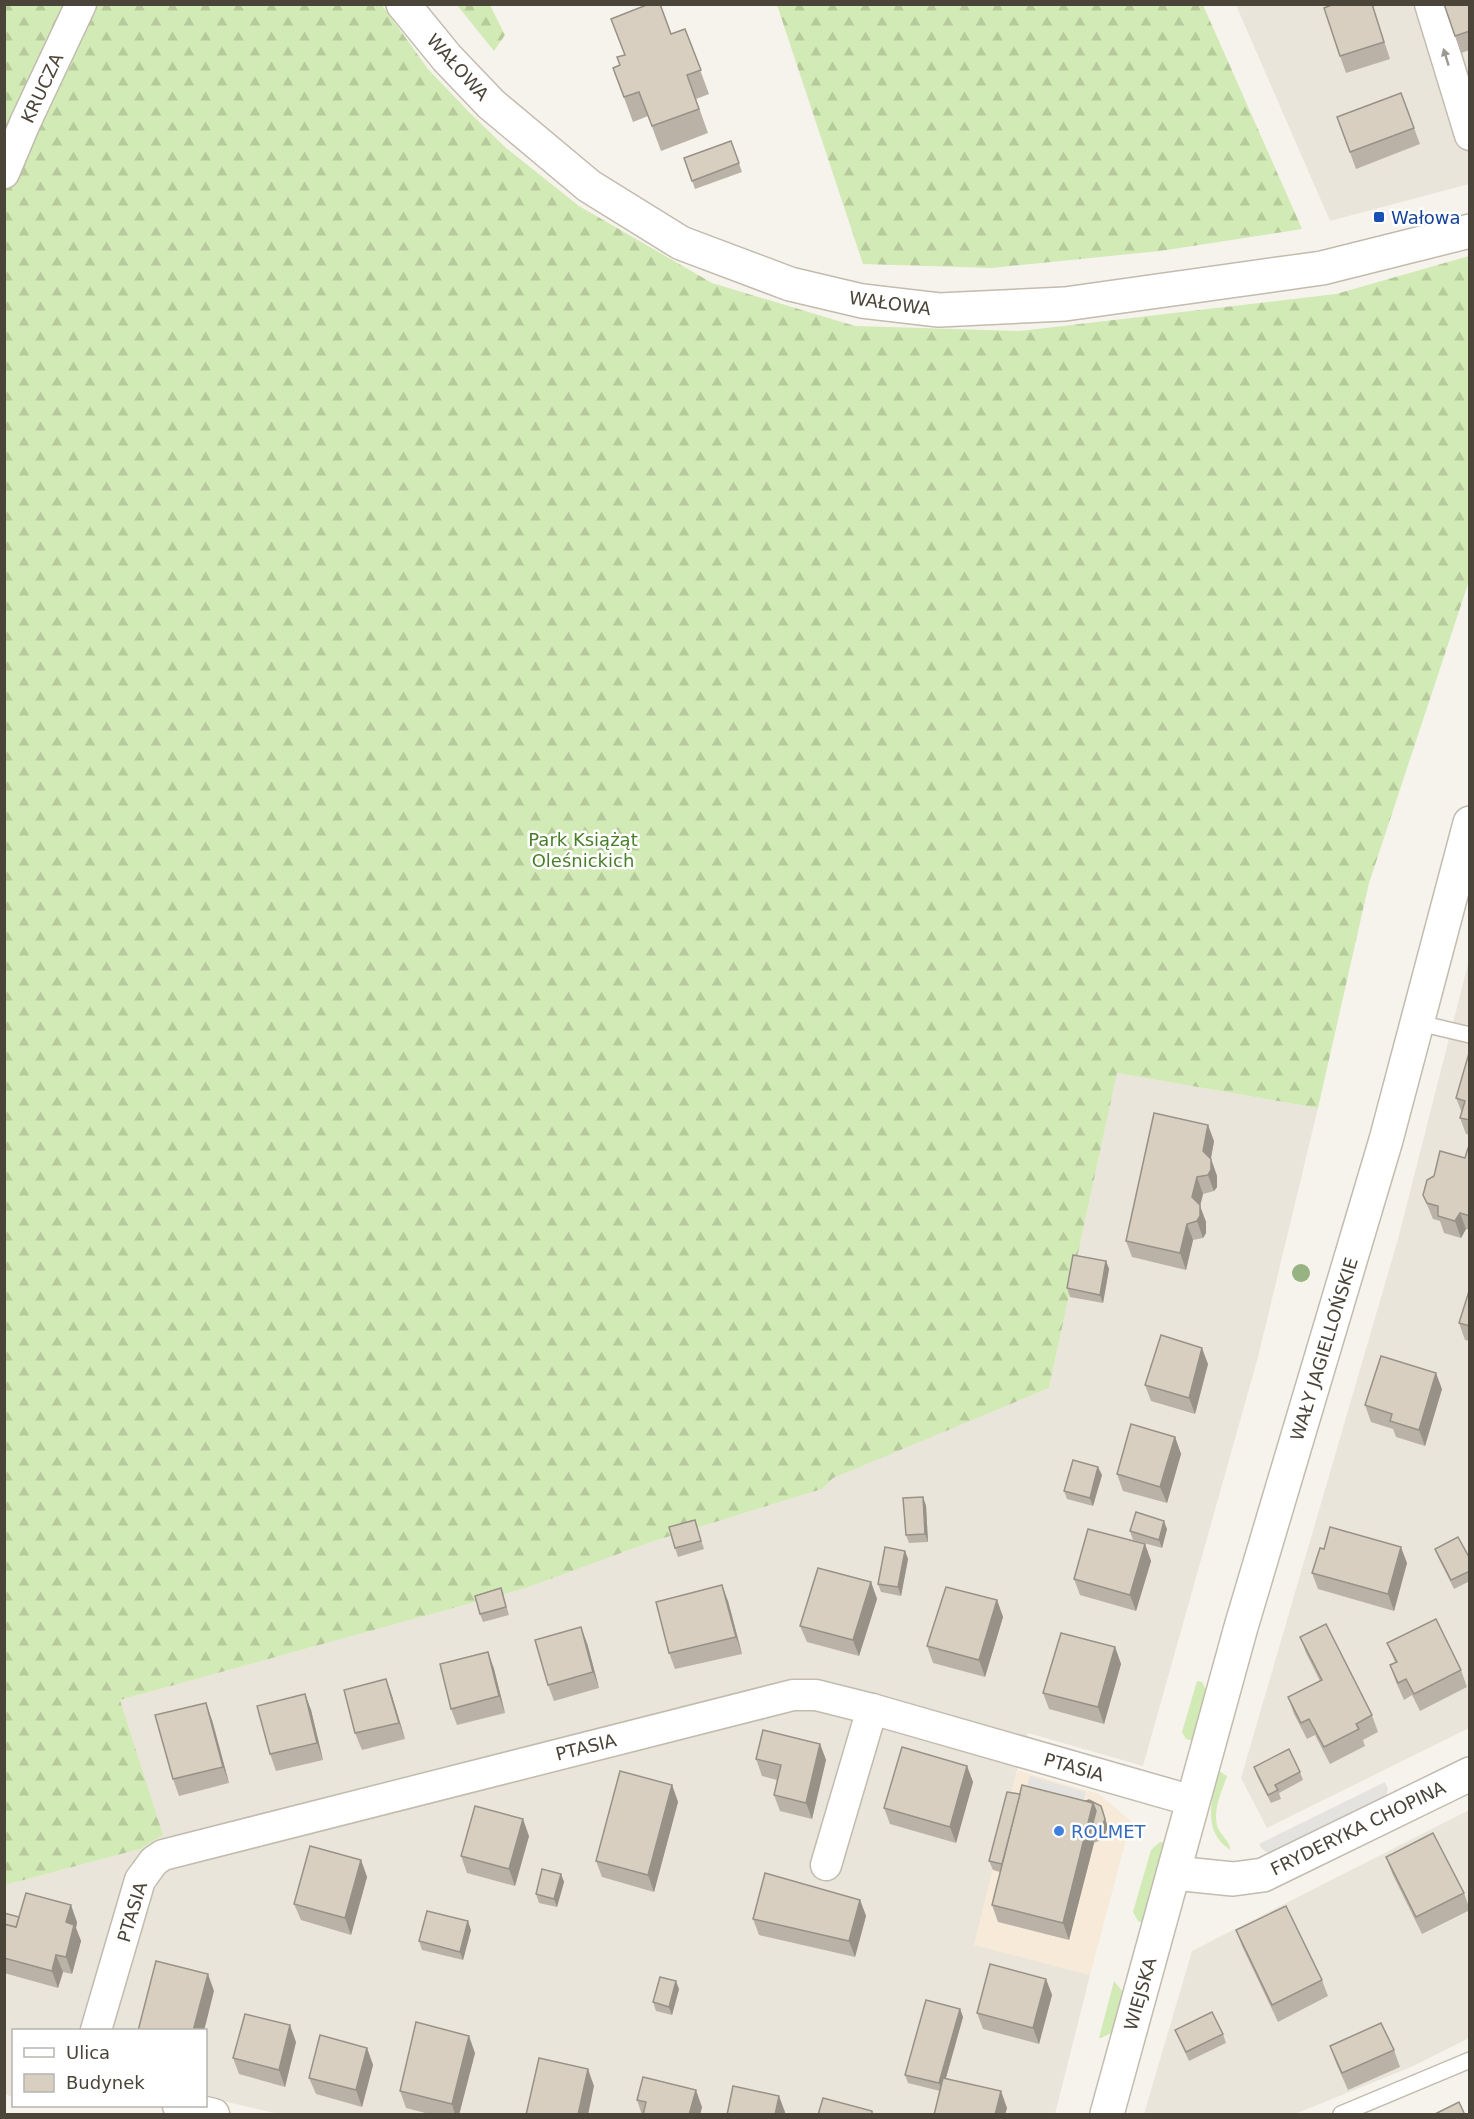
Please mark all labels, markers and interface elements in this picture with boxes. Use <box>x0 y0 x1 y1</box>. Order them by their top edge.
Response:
street label: WAŁOWA <box>423 29 494 105</box>
one-way arrow <box>1440 47 1450 65</box>
street label: KRUCZA <box>17 49 68 126</box>
place label: Wałowa <box>1391 207 1461 228</box>
marker: Wałowa <box>1372 210 1386 224</box>
street label: WAŁOWA <box>848 287 933 319</box>
park label: Park Książąt Oleśnickich <box>528 829 638 871</box>
street label: WAŁY JAGIELLOŃSKIE <box>1286 1255 1362 1443</box>
street label: PTASIA <box>553 1729 619 1765</box>
street label: PTASIA <box>1041 1748 1107 1786</box>
street label: FRYDERYKA CHOPINA <box>1267 1776 1450 1880</box>
place label: ROLMET <box>1071 1821 1147 1842</box>
marker: ROLMET <box>1052 1824 1066 1838</box>
street label: PTASIA <box>113 1879 151 1945</box>
street label: WIEJSKA <box>1120 1954 1161 2033</box>
legend <box>12 2029 207 2107</box>
text: Ulica <box>66 2042 110 2063</box>
text: Budynek <box>66 2072 145 2093</box>

